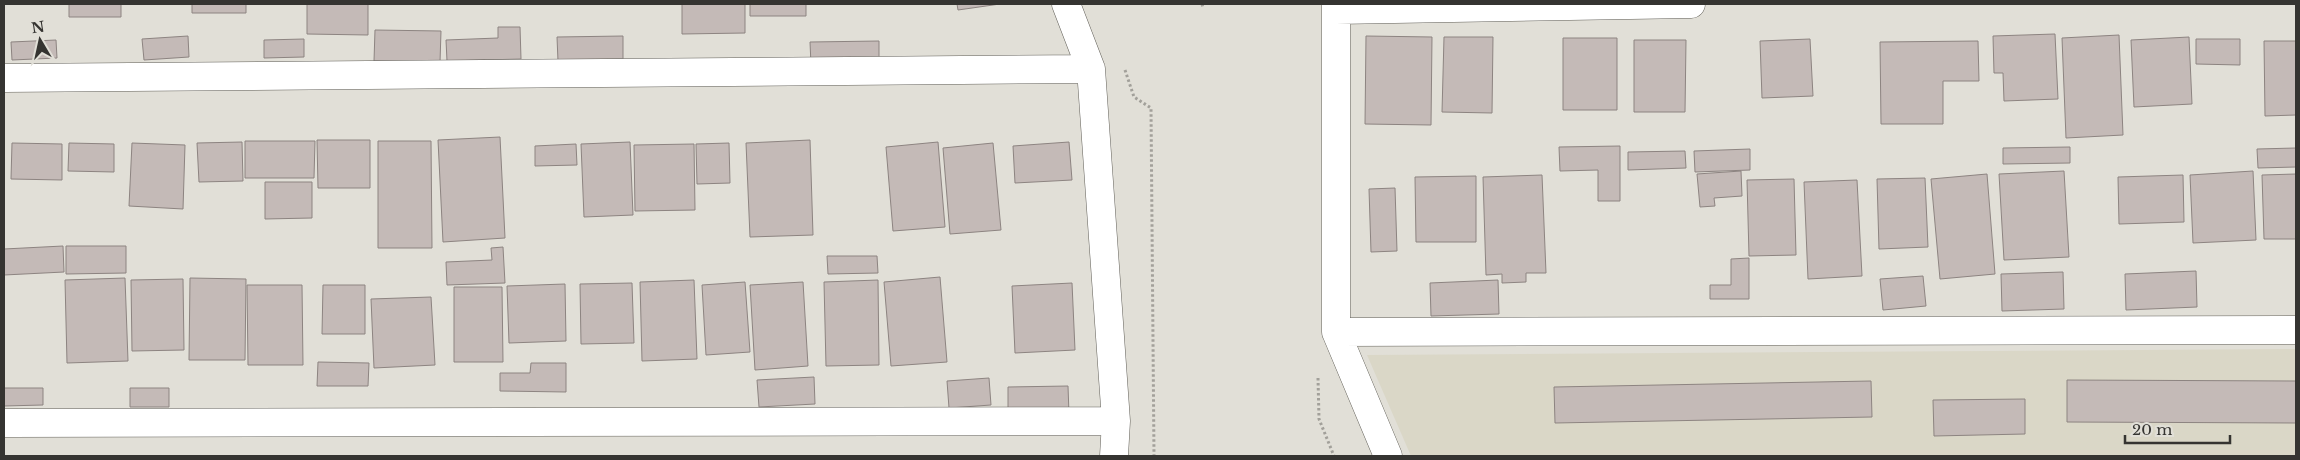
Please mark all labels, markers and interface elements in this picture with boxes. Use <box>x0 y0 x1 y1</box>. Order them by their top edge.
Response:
north arrow <box>15 15 65 65</box>
text: N <box>30 17 46 37</box>
scale bar <box>2125 412 2230 444</box>
text: 20 m <box>2132 420 2172 439</box>

